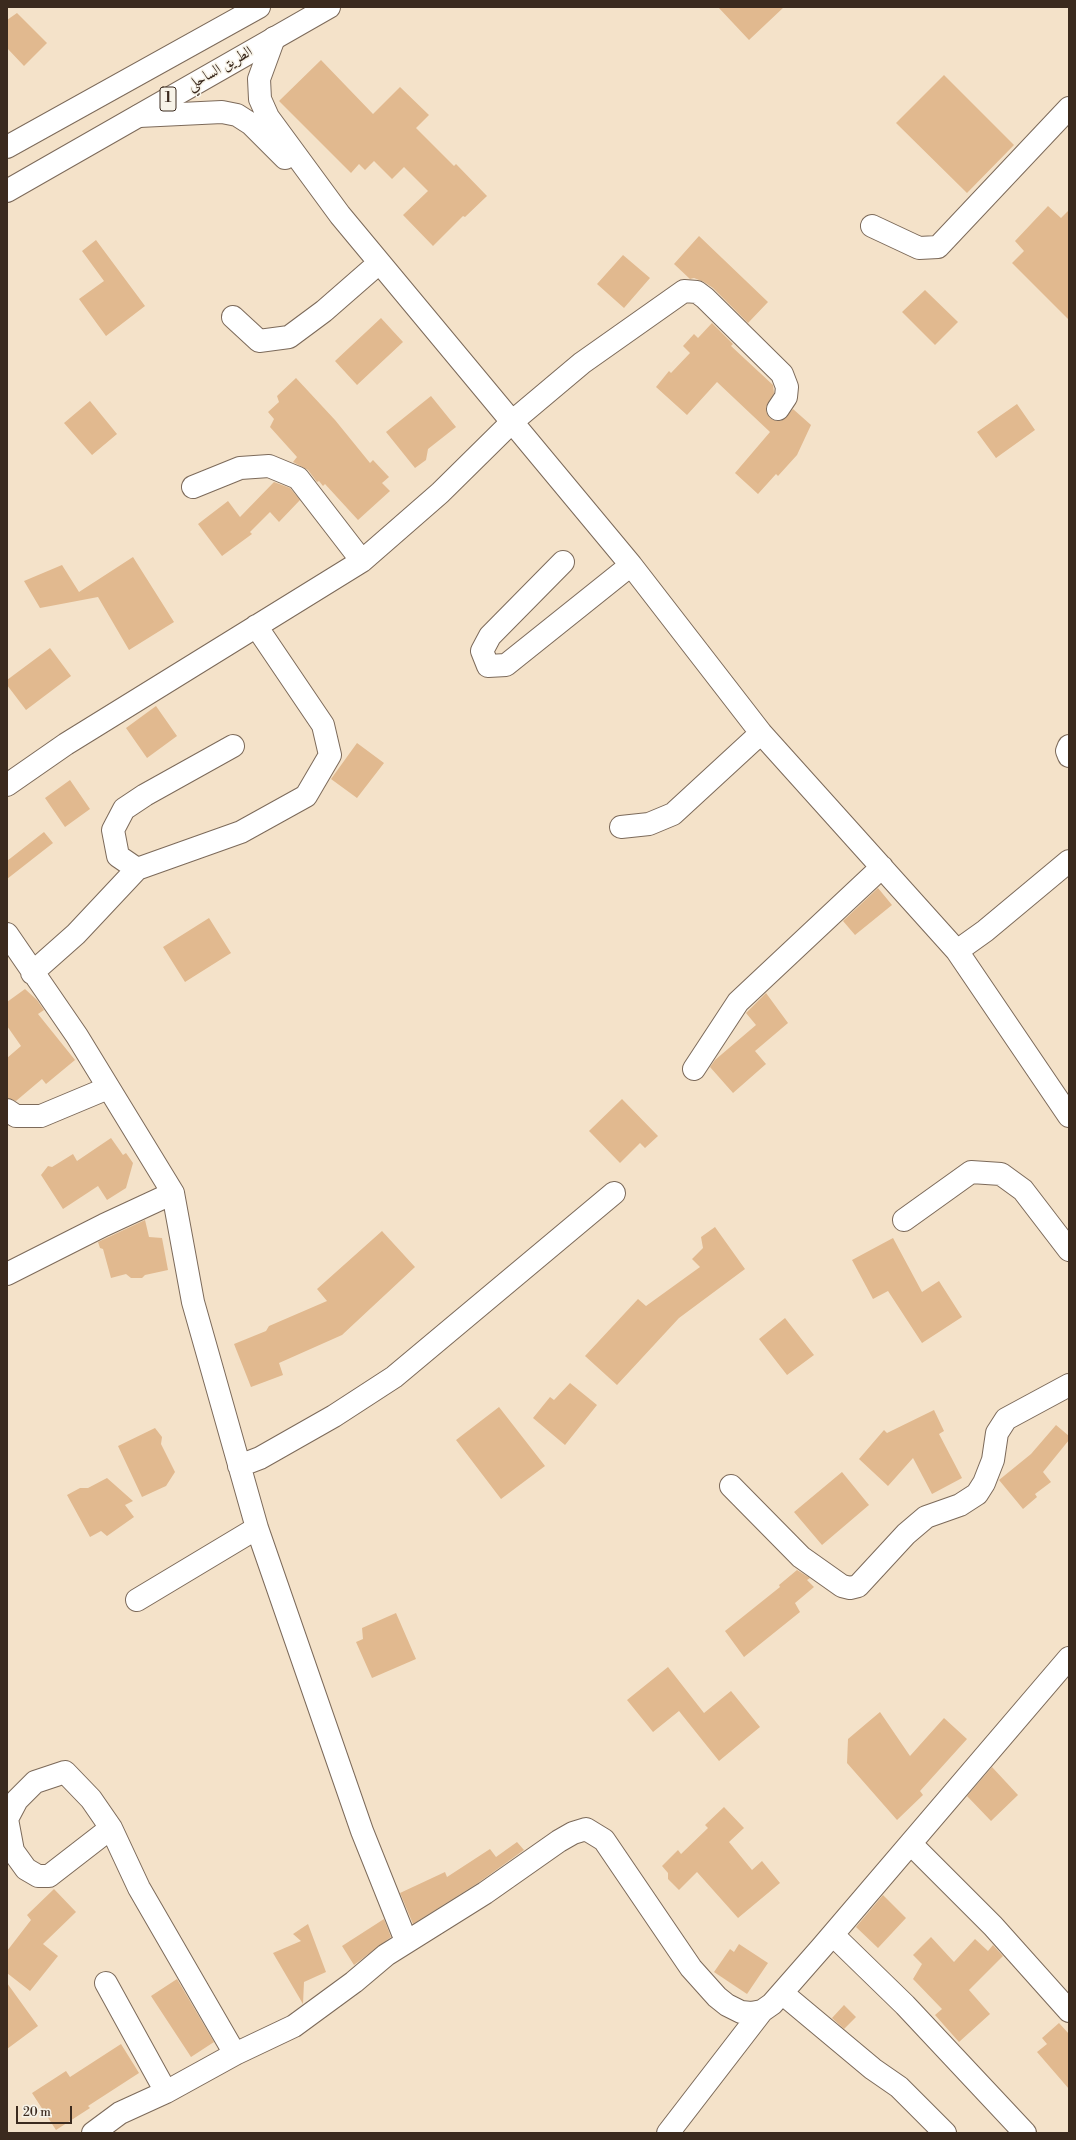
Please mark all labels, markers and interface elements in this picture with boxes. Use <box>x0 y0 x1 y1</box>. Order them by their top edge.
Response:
street label: الطريق الساحلي <box>184 43 256 95</box>
road number: 1 <box>160 87 176 111</box>
scale bar <box>18 2098 74 2124</box>
text: 20 m <box>23 2105 51 2120</box>

